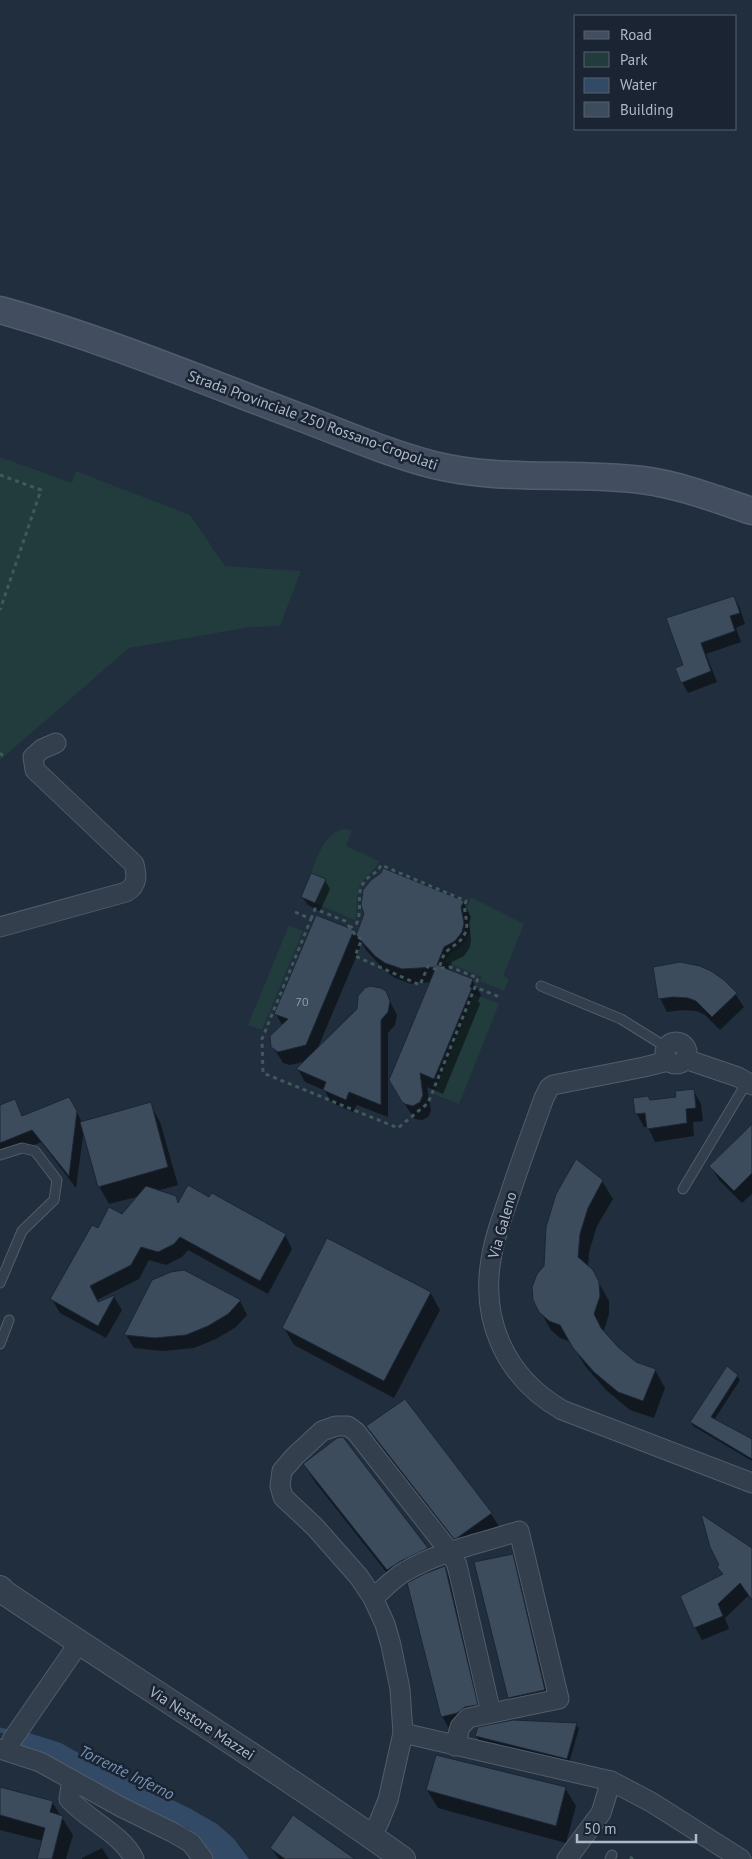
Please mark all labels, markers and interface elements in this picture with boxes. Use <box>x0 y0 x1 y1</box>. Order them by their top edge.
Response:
legend <box>574 15 737 130</box>
text: Road <box>620 25 652 44</box>
text: Park <box>620 50 648 69</box>
text: Water <box>620 75 657 94</box>
text: Building <box>620 100 674 119</box>
street label: Strada Provinciale 250 Rossano-Cropolati <box>185 366 441 474</box>
house number: 70 <box>295 994 309 1009</box>
street label: Via Galeno <box>483 1189 521 1262</box>
street label: Via Nestore Mazzei <box>145 1681 258 1764</box>
water label: Torrente Inferno <box>76 1740 178 1804</box>
scale bar <box>577 1812 696 1844</box>
text: 50 m <box>584 1819 617 1838</box>

